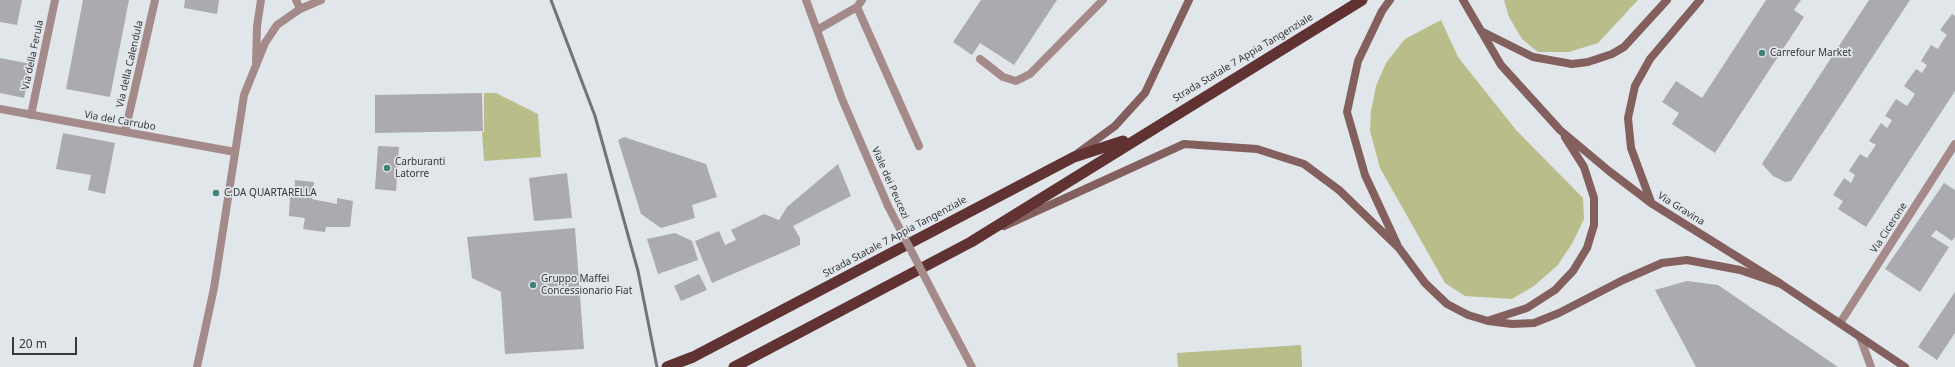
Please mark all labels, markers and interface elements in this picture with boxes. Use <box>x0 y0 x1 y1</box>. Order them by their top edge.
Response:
street label: Strada Statale 7 Appia Tangenziale <box>1171 11 1315 105</box>
street label: Via della Ferula <box>20 19 46 91</box>
street label: Via della Calendula <box>114 19 146 109</box>
place label: Carrefour Market <box>1770 47 1851 59</box>
marker: Carrefour Market <box>1757 48 1767 58</box>
street label: Via del Carrubo <box>83 109 157 133</box>
street label: Viale dei Peucezi <box>869 145 911 221</box>
place label: Carburanti Latorre <box>395 156 445 180</box>
marker: Carburanti Latorre <box>382 163 392 173</box>
place label: C.DA QUARTARELLA <box>224 187 317 199</box>
marker: C.DA QUARTARELLA <box>211 188 221 198</box>
street label: Via Gravina <box>1655 190 1707 228</box>
street label: Strada Statale 7 Appia Tangenziale <box>821 194 969 280</box>
street label: Via Cicerone <box>1868 200 1910 256</box>
place label: Gruppo Maffei Concessionario Fiat <box>541 273 632 296</box>
marker: Gruppo Maffei Concessionario Fiat <box>528 280 538 290</box>
scale bar <box>14 329 79 355</box>
text: 20 m <box>19 335 47 352</box>

